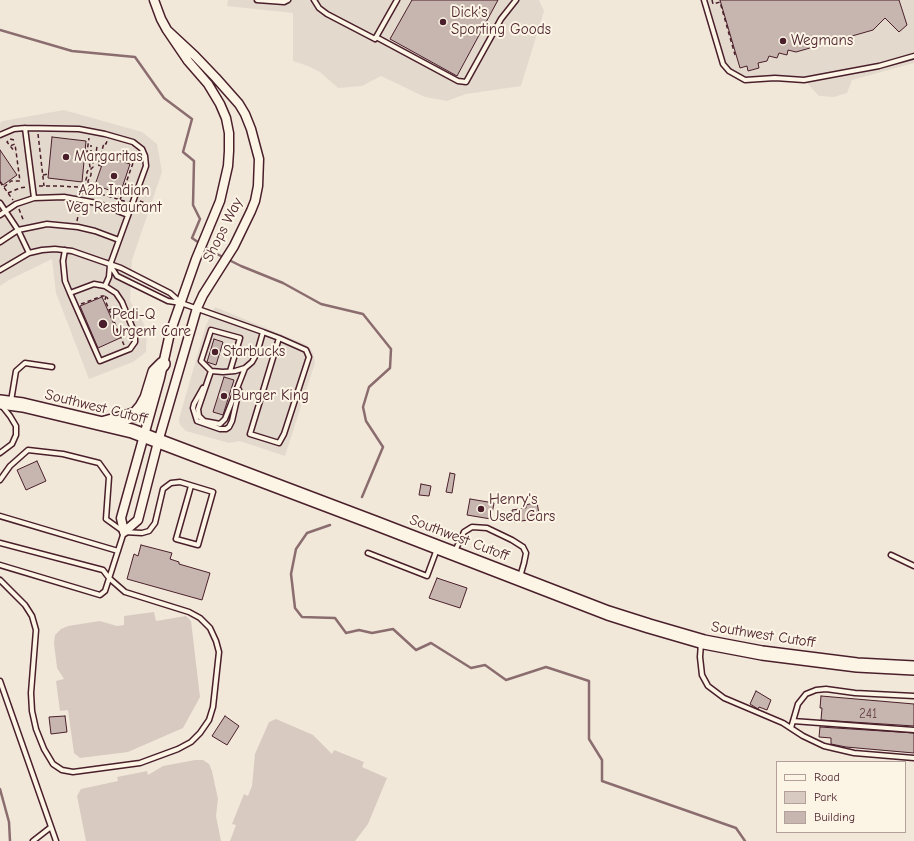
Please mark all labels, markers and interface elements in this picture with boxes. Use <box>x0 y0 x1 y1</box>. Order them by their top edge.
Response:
place label: Dick's Sporting Goods <box>451 4 551 39</box>
marker: Dick's Sporting Goods <box>438 17 448 27</box>
place label: Wegmans <box>791 32 853 50</box>
marker: Wegmans <box>778 36 788 46</box>
place label: Margaritas <box>74 148 143 166</box>
marker: Margaritas <box>61 152 71 162</box>
marker: A2b Indian Veg Restaurant <box>109 171 119 181</box>
place label: A2b Indian Veg Restaurant <box>66 182 162 217</box>
street label: Shops Way <box>199 195 247 265</box>
place label: Pedi-Q Urgent Care <box>112 306 191 341</box>
marker: Pedi-Q Urgent Care <box>97 318 109 330</box>
place label: Starbucks <box>223 343 285 361</box>
marker: Starbucks <box>210 347 220 357</box>
street label: Southwest Cutoff <box>43 386 149 428</box>
place label: Burger King <box>232 387 309 405</box>
marker: Burger King <box>219 391 229 401</box>
place label: Henry's Used Cars <box>489 491 555 526</box>
marker: Henry's Used Cars <box>476 504 486 514</box>
street label: Southwest Cutoff <box>407 511 511 565</box>
street label: Southwest Cutoff <box>710 618 816 652</box>
house number: 241 <box>859 706 877 722</box>
legend <box>776 761 906 833</box>
text: Road <box>814 770 840 784</box>
text: Park <box>814 790 837 804</box>
text: Building <box>814 810 855 824</box>

